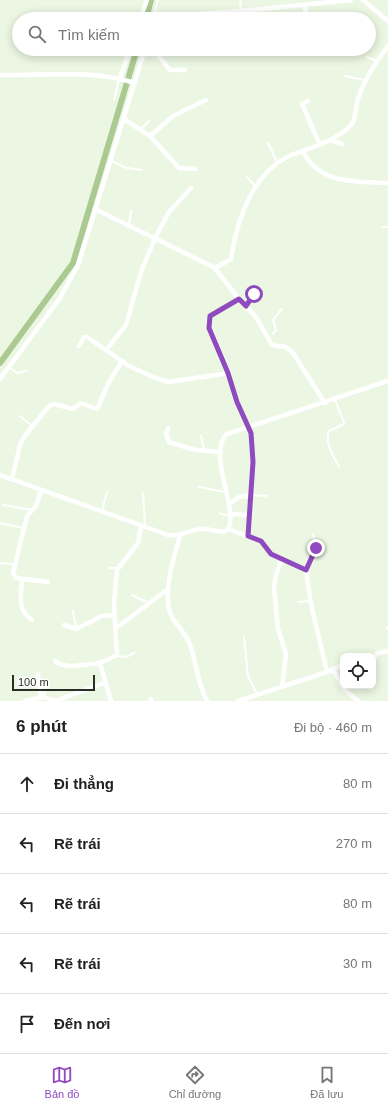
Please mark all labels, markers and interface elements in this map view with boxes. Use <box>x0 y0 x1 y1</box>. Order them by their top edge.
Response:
search box <box>12 12 376 56</box>
icon: search <box>26 23 48 45</box>
text: Tìm kiếm <box>58 26 120 43</box>
route start <box>245 285 263 303</box>
route end <box>307 539 325 557</box>
map controls <box>340 653 376 689</box>
button: locate <box>340 653 376 689</box>
scale bar <box>12 673 95 692</box>
text: 100 m <box>18 676 49 688</box>
text: 6 phút <box>16 717 67 736</box>
text: Đi bộ · 460 m <box>294 720 372 735</box>
icon: ahead <box>16 773 38 795</box>
text: Đi thẳng <box>54 775 114 792</box>
text: 80 m <box>343 776 372 791</box>
icon: left <box>16 833 38 855</box>
text: Rẽ trái <box>54 835 101 852</box>
text: 270 m <box>336 836 372 851</box>
icon: left <box>16 893 38 915</box>
text: Rẽ trái <box>54 895 101 912</box>
text: 80 m <box>343 896 372 911</box>
icon: left <box>16 953 38 975</box>
text: Rẽ trái <box>54 955 101 972</box>
text: 30 m <box>343 956 372 971</box>
icon: arrive <box>16 1013 38 1035</box>
text: Đến nơi <box>54 1015 111 1032</box>
tab: Bản đồ <box>45 1064 79 1100</box>
tab: Chỉ đường <box>169 1064 221 1100</box>
tab: Đã lưu <box>310 1064 343 1100</box>

